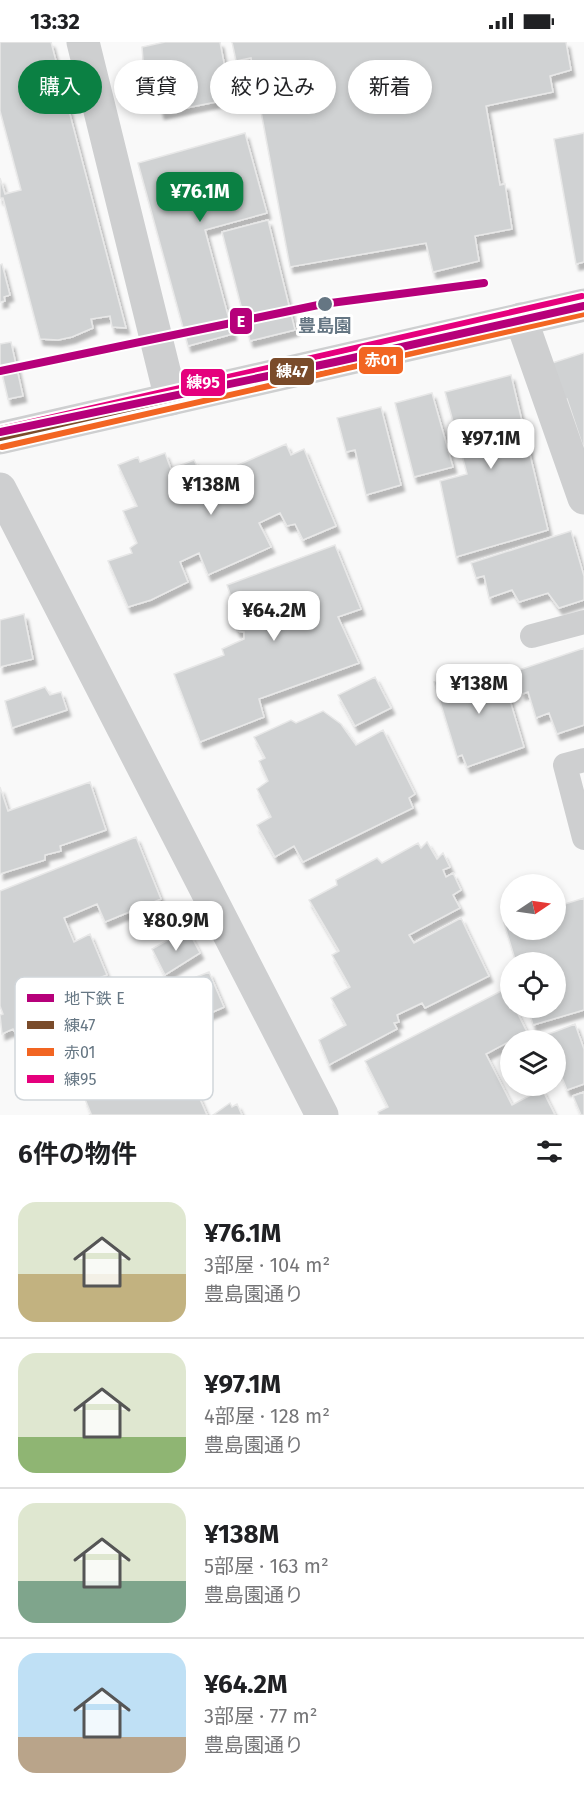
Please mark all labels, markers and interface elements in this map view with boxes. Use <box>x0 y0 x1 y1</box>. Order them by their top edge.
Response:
text: 13:32 <box>30 8 80 35</box>
chip: 購入 <box>18 60 102 114</box>
chip: 賃貸 <box>114 60 198 114</box>
chip: 絞り込み <box>210 60 336 114</box>
chip: 新着 <box>348 60 432 114</box>
pin: ¥76.1M <box>151 172 249 223</box>
text: ¥76.1M <box>170 179 230 203</box>
marker: 豊島園 <box>316 295 334 313</box>
line badge: E <box>229 307 253 335</box>
text: E <box>237 312 245 331</box>
place label: 豊島園 <box>298 315 352 337</box>
line badge: 赤01 <box>358 346 404 375</box>
text: 赤01 <box>365 351 397 370</box>
line badge: 練47 <box>269 357 315 386</box>
text: 練47 <box>276 362 309 381</box>
line badge: 練95 <box>180 368 226 397</box>
text: 練95 <box>186 373 220 392</box>
pin: ¥97.1M <box>442 419 540 470</box>
text: ¥97.1M <box>461 426 521 450</box>
pin: ¥138M <box>169 465 253 516</box>
text: ¥138M <box>182 472 240 496</box>
pin: ¥64.2M <box>225 591 323 642</box>
text: ¥64.2M <box>242 598 306 622</box>
pin: ¥138M <box>437 664 521 715</box>
text: ¥138M <box>450 671 508 695</box>
north arrow <box>500 874 566 940</box>
map controls <box>500 874 566 1096</box>
pin: ¥80.9M <box>127 901 225 952</box>
text: ¥80.9M <box>143 908 209 932</box>
button: locate <box>500 952 566 1018</box>
legend <box>15 977 213 1100</box>
text: 地下鉄 E <box>64 989 125 1008</box>
text: 練47 <box>64 1016 95 1035</box>
button: layers <box>500 1030 566 1096</box>
text: 赤01 <box>64 1043 95 1062</box>
text: 練95 <box>64 1070 96 1089</box>
icon: filters <box>533 1135 566 1168</box>
text: 6件の物件 <box>18 1139 137 1170</box>
text: ¥76.1M <box>204 1218 281 1249</box>
icon: home <box>66 1226 138 1298</box>
text: 3部屋 · 104 m² <box>204 1253 330 1277</box>
text: 豊島園通り <box>204 1282 304 1306</box>
text: ¥97.1M <box>204 1369 281 1400</box>
icon: home <box>66 1377 138 1449</box>
text: 4部屋 · 128 m² <box>204 1404 330 1428</box>
text: 豊島園通り <box>204 1433 304 1457</box>
text: ¥138M <box>204 1519 279 1550</box>
icon: home <box>66 1527 138 1599</box>
text: 5部屋 · 163 m² <box>204 1554 329 1578</box>
text: 豊島園通り <box>204 1583 304 1607</box>
text: ¥64.2M <box>204 1669 287 1700</box>
icon: home <box>66 1677 138 1749</box>
text: 3部屋 · 77 m² <box>204 1704 317 1728</box>
text: 豊島園通り <box>204 1733 304 1757</box>

